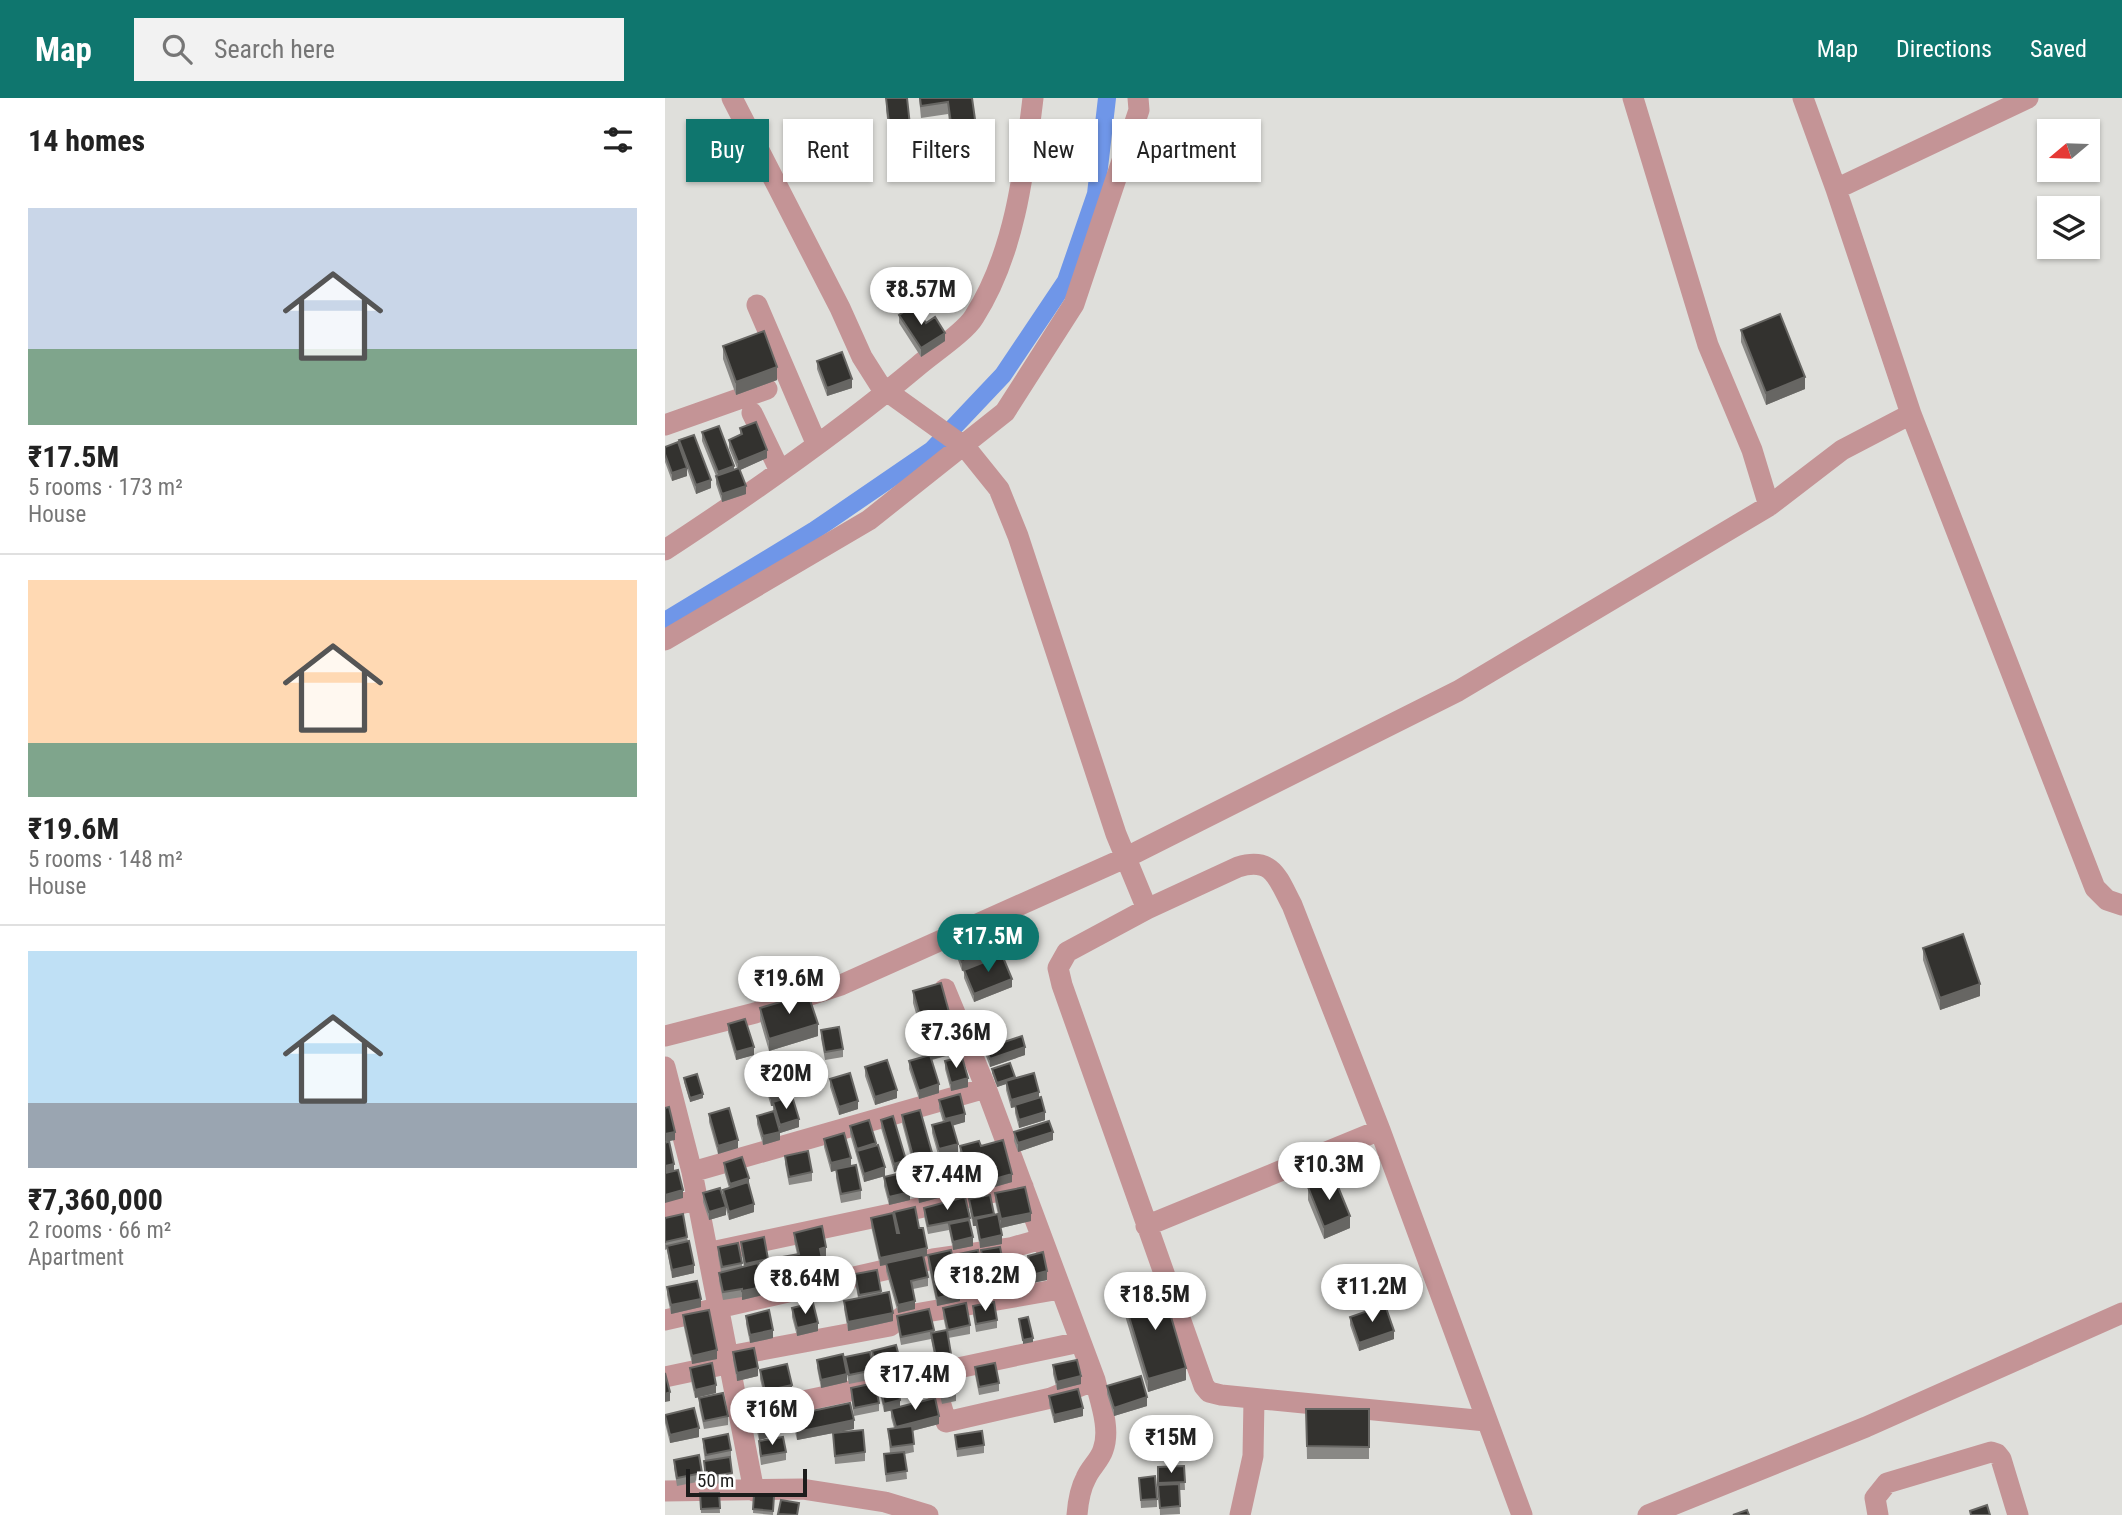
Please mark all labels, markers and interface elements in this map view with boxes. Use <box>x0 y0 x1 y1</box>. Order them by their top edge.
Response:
search box <box>134 18 624 81</box>
text: Map <box>35 30 92 69</box>
icon: search <box>158 30 196 68</box>
text: Search here <box>214 34 335 64</box>
text: Map <box>1817 35 1858 63</box>
text: Directions <box>1896 35 1992 63</box>
text: Saved <box>2030 35 2087 63</box>
chip: Buy <box>686 119 769 182</box>
chip: Rent <box>783 119 873 182</box>
chip: Filters <box>887 119 995 182</box>
chip: New <box>1009 119 1098 182</box>
chip: Apartment <box>1112 119 1261 182</box>
north arrow <box>2037 119 2100 182</box>
map controls <box>2037 119 2100 259</box>
icon: filters <box>599 121 637 159</box>
text: 14 homes <box>28 123 145 158</box>
button: layers <box>2037 196 2100 259</box>
icon: home <box>270 253 396 379</box>
pin: ₹8.57M <box>864 268 978 327</box>
text: ₹8.57M <box>886 276 956 303</box>
text: ₹17.5M <box>28 439 119 474</box>
text: 5 rooms · 173 m² <box>28 474 183 501</box>
text: House <box>28 501 86 528</box>
icon: home <box>270 625 396 751</box>
text: ₹19.6M <box>28 811 119 846</box>
text: 5 rooms · 148 m² <box>28 846 183 873</box>
text: House <box>28 873 86 900</box>
pin: ₹17.5M <box>931 914 1045 974</box>
text: ₹17.5M <box>953 923 1023 950</box>
pin: ₹19.6M <box>732 956 846 1016</box>
text: ₹19.6M <box>754 965 824 992</box>
icon: home <box>270 996 396 1122</box>
pin: ₹7.36M <box>899 1010 1013 1070</box>
text: ₹7.36M <box>921 1019 991 1046</box>
pin: ₹20M <box>745 1052 827 1111</box>
text: ₹20M <box>760 1060 812 1087</box>
pin: ₹10.3M <box>1272 1142 1386 1202</box>
text: ₹10.3M <box>1294 1151 1364 1178</box>
pin: ₹7.44M <box>890 1152 1004 1212</box>
text: ₹7.44M <box>912 1161 982 1188</box>
text: ₹7,360,000 <box>28 1182 163 1217</box>
text: 2 rooms · 66 m² <box>28 1217 171 1244</box>
text: Apartment <box>28 1244 124 1271</box>
pin: ₹18.2M <box>928 1254 1042 1313</box>
pin: ₹8.64M <box>748 1256 862 1316</box>
text: ₹18.2M <box>950 1262 1020 1289</box>
pin: ₹11.2M <box>1315 1264 1429 1324</box>
text: ₹8.64M <box>770 1265 840 1292</box>
pin: ₹18.5M <box>1098 1272 1212 1332</box>
text: ₹11.2M <box>1337 1273 1407 1300</box>
text: ₹18.5M <box>1120 1281 1190 1308</box>
pin: ₹17.4M <box>858 1352 972 1412</box>
text: ₹17.4M <box>880 1361 950 1388</box>
pin: ₹16M <box>731 1388 813 1447</box>
text: ₹16M <box>746 1396 798 1423</box>
pin: ₹15M <box>1130 1416 1212 1475</box>
text: ₹15M <box>1145 1424 1197 1451</box>
scale bar <box>686 1466 807 1498</box>
text: 50 m <box>697 1469 734 1492</box>

